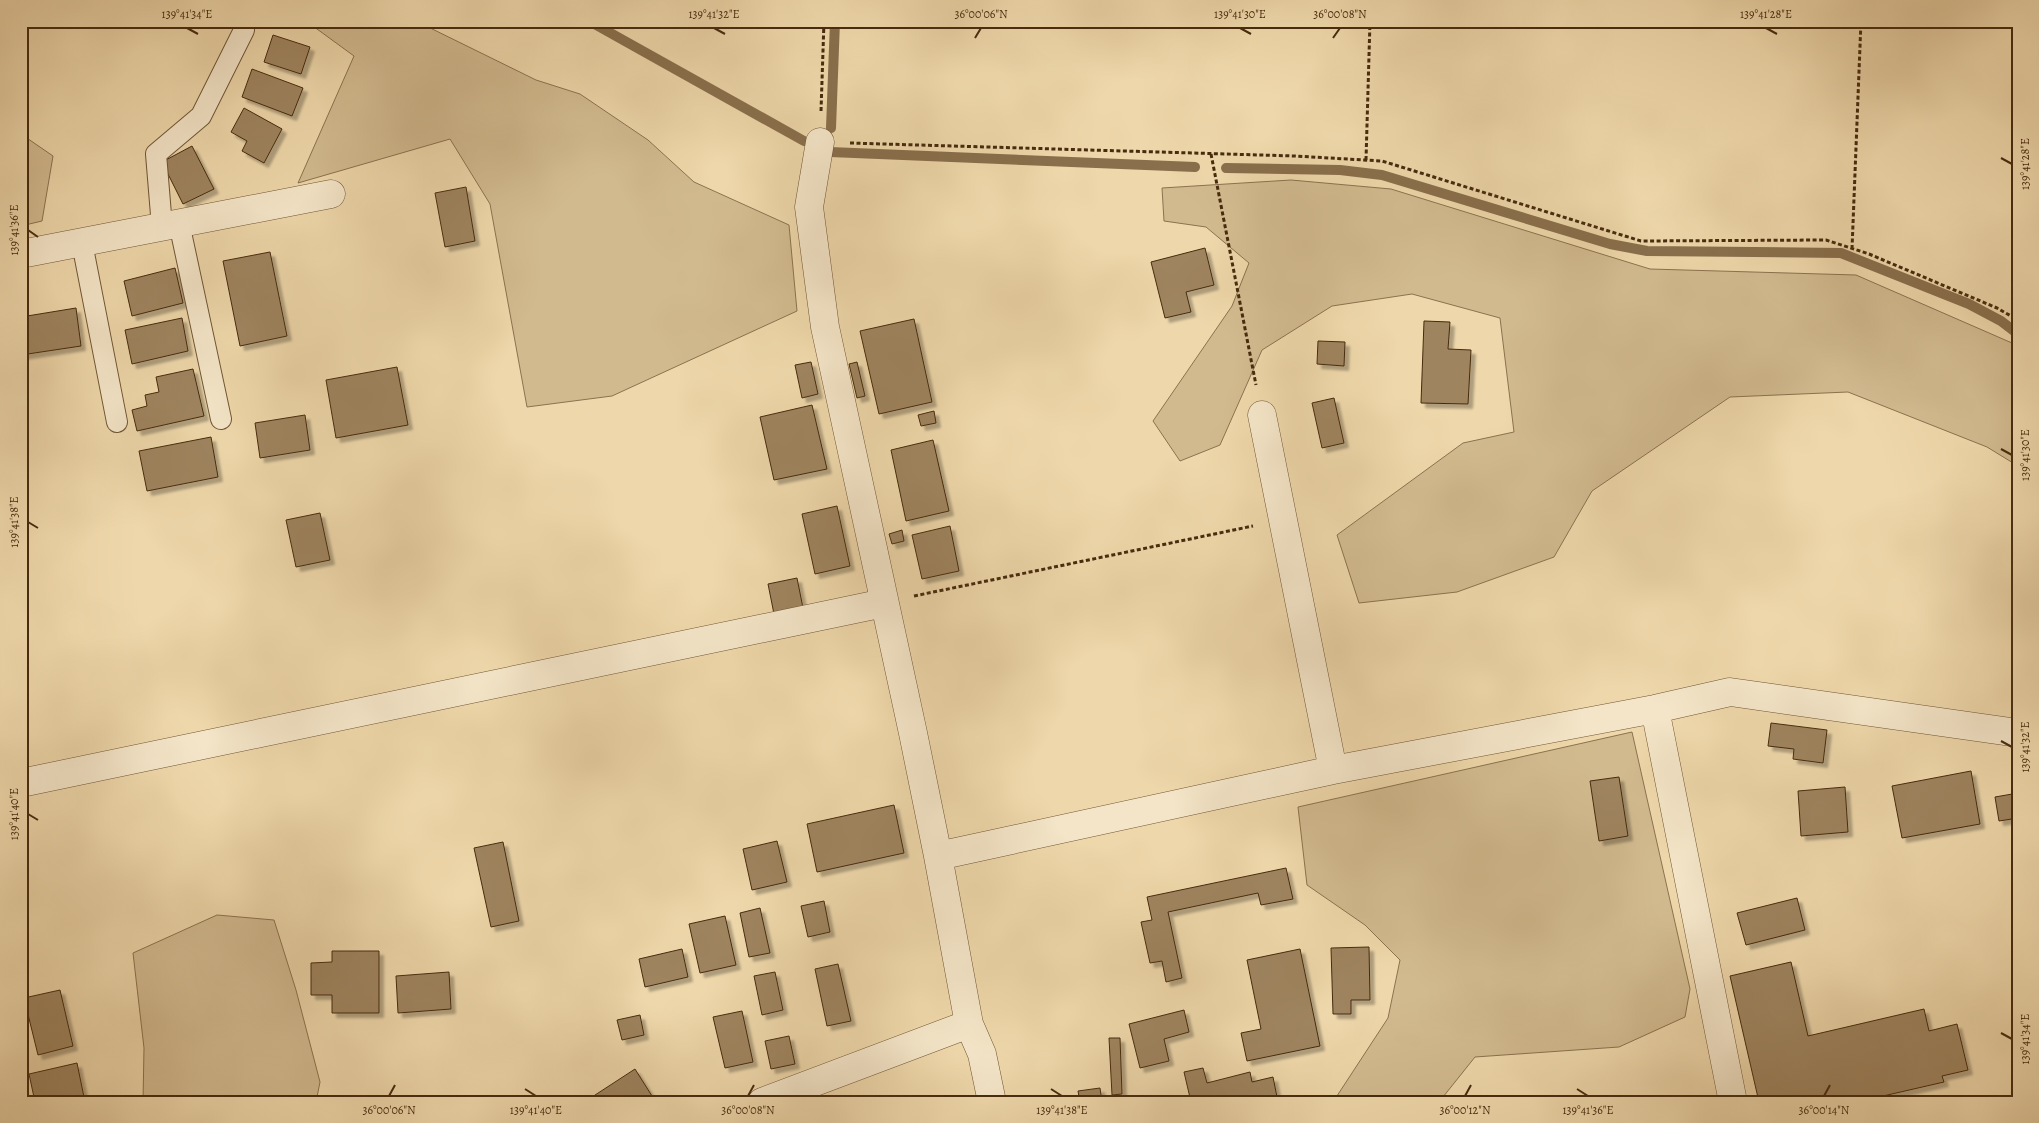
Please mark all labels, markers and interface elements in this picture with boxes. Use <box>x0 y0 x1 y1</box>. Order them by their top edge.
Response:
text: 139°41'34"E <box>162 6 212 22</box>
text: 139°41'32"E <box>688 6 740 22</box>
text: 36°00'06"N <box>954 6 1008 22</box>
text: 139°41'30"E <box>1214 6 1266 22</box>
text: 36°00'08"N <box>1313 6 1367 22</box>
text: 139°41'28"E <box>1740 6 1792 22</box>
text: 139°41'28"E <box>2017 138 2033 190</box>
text: 139°41'36"E <box>6 204 22 256</box>
text: 139°41'30"E <box>2017 429 2033 481</box>
text: 139°41'38"E <box>6 496 22 548</box>
text: 139°41'32"E <box>2017 721 2033 773</box>
text: 139°41'40"E <box>6 788 22 840</box>
text: 139°41'34"E <box>2017 1014 2033 1064</box>
text: 36°00'06"N <box>362 1102 416 1118</box>
text: 139°41'40"E <box>510 1102 562 1118</box>
text: 36°00'08"N <box>721 1102 775 1118</box>
text: 139°41'38"E <box>1036 1102 1088 1118</box>
text: 36°00'12"N <box>1439 1102 1491 1118</box>
text: 139°41'36"E <box>1562 1102 1614 1118</box>
text: 36°00'14"N <box>1799 1102 1850 1118</box>

